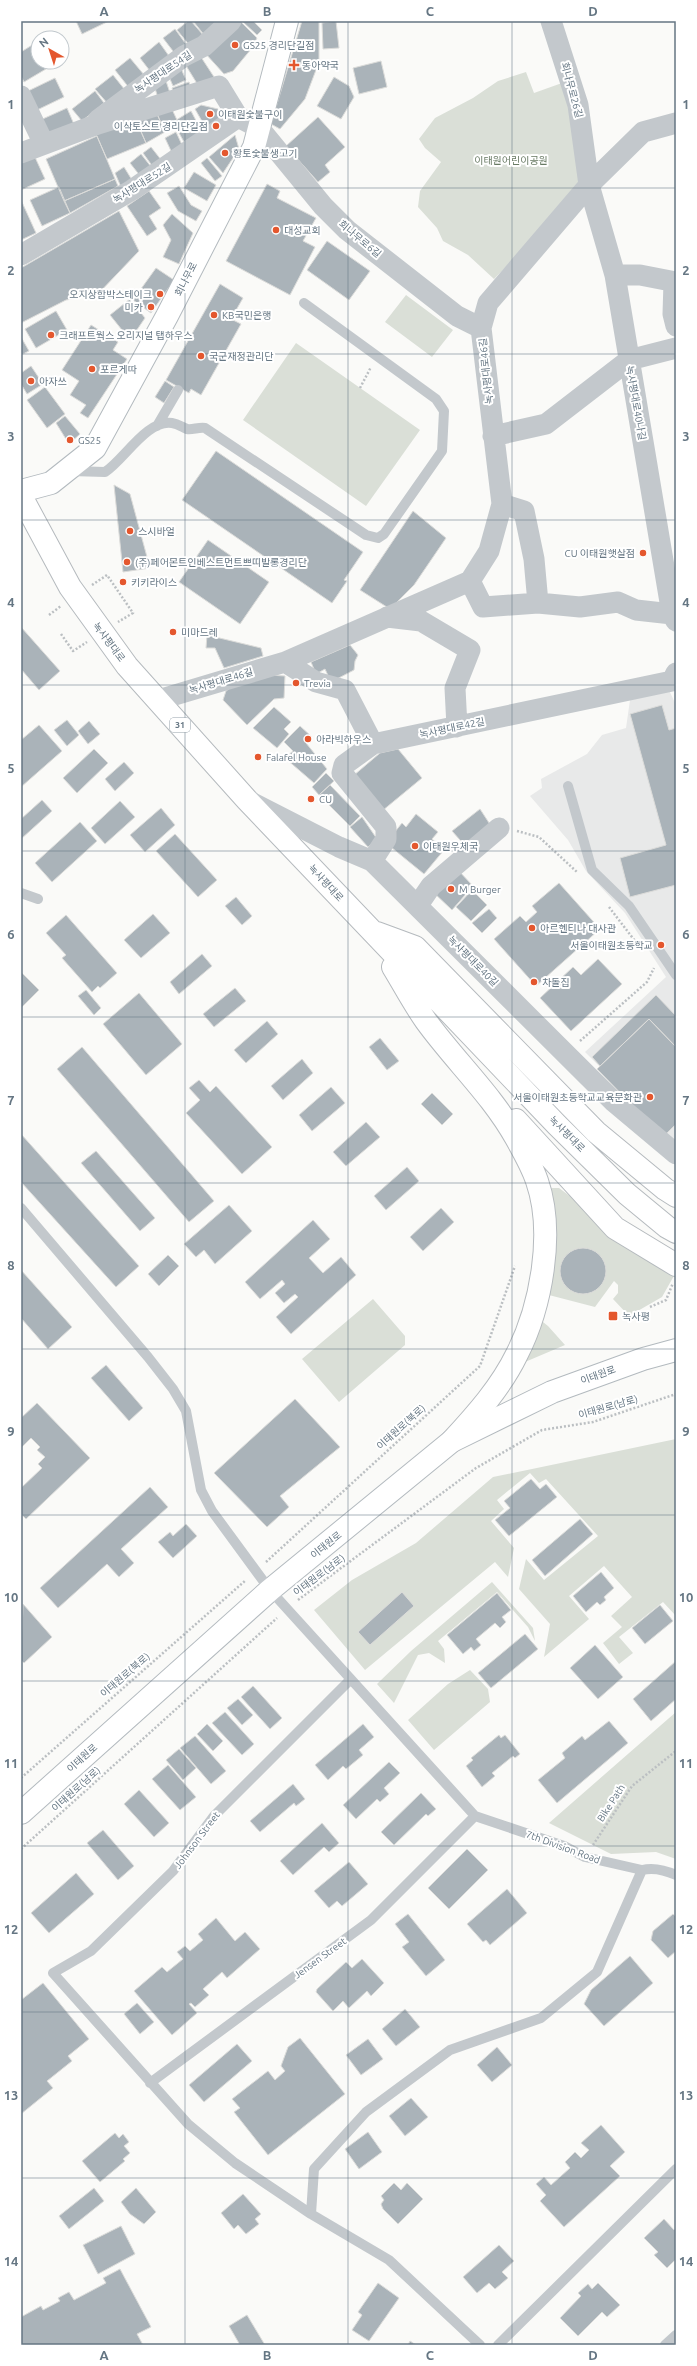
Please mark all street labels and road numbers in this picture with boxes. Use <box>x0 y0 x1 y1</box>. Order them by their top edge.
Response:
street label: 녹사평대로54길 <box>132 49 194 95</box>
street label: 회나무로26길 <box>559 61 585 119</box>
street label: 녹사평대로52길 <box>111 161 173 205</box>
street label: 회나무로6길 <box>337 218 383 260</box>
street label: 회나무로 <box>173 260 199 298</box>
street label: 녹사평대로46길 <box>477 337 495 405</box>
street label: 녹사평대로40나길 <box>624 365 648 441</box>
street label: 녹사평대로 <box>91 620 127 664</box>
street label: 녹사평대로46길 <box>188 666 254 696</box>
street label: 녹사평대로42길 <box>418 716 486 740</box>
road number: 31 <box>170 718 190 732</box>
street label: 녹사평대로 <box>306 862 346 904</box>
street label: 녹사평대로40길 <box>446 934 500 988</box>
street label: 녹사평대로 <box>547 1114 587 1154</box>
street label: 이태원로 <box>579 1364 617 1386</box>
street label: 이태원로(남로) <box>577 1393 639 1421</box>
street label: 이태원로(북로) <box>374 1402 428 1452</box>
street label: 이태원로 <box>308 1529 344 1561</box>
street label: 이태원로(남로) <box>291 1552 347 1598</box>
street label: 이태원로(북로) <box>98 1651 152 1699</box>
street label: 이태원로 <box>65 1742 99 1774</box>
street label: 이태원로(남로) <box>49 1764 103 1814</box>
street label: Bike Path <box>595 1782 627 1824</box>
street label: Johnson Street <box>172 1809 222 1871</box>
street label: 7th Division Road <box>524 1828 602 1866</box>
street label: Jensen Street <box>292 1935 348 1981</box>

